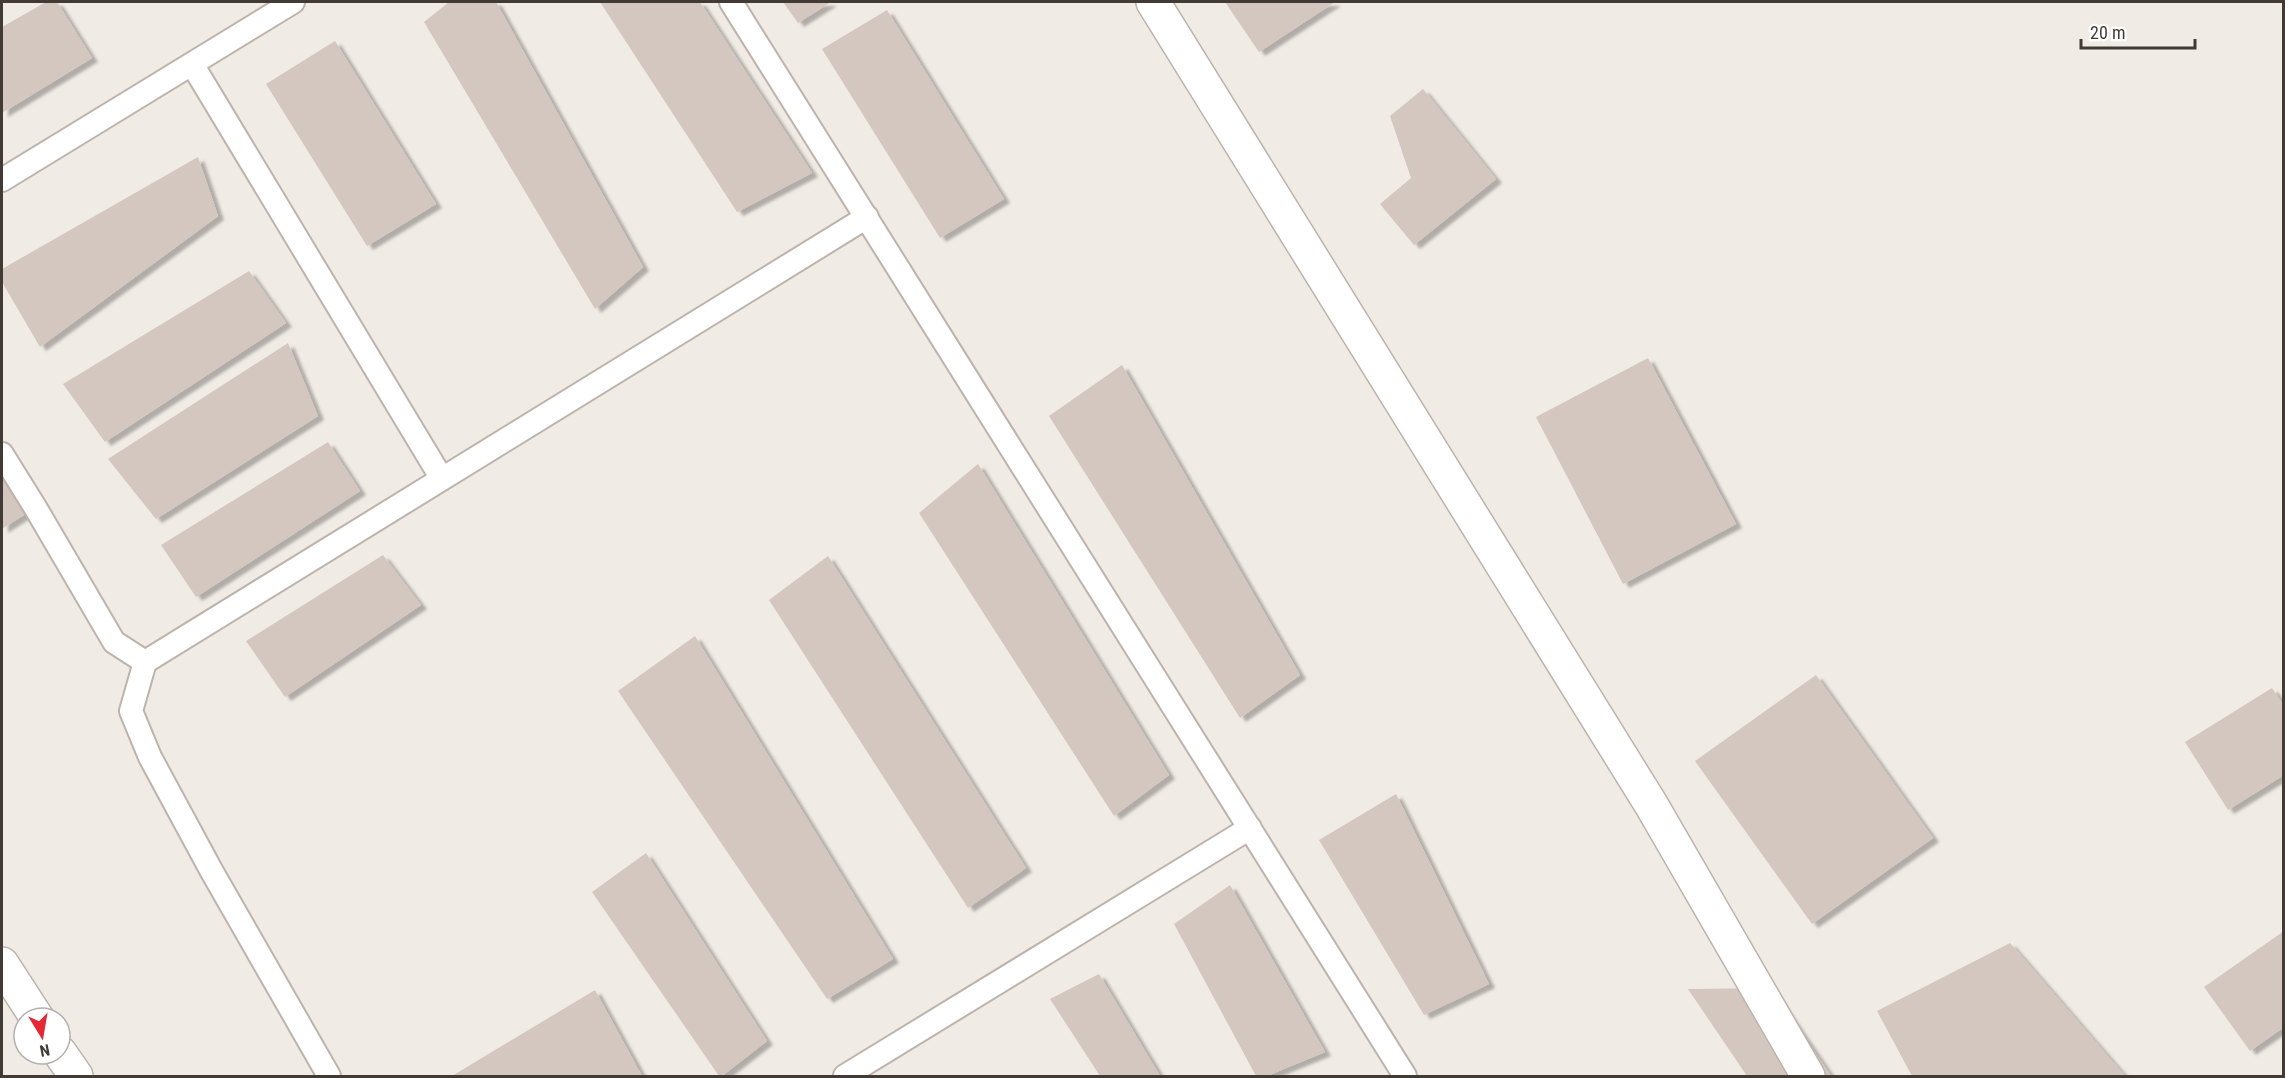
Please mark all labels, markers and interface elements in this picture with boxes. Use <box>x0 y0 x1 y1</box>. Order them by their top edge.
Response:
scale bar <box>2081 12 2195 50</box>
text: 20 m <box>2090 22 2125 43</box>
north arrow <box>12 1006 72 1066</box>
text: N <box>38 1040 51 1060</box>

